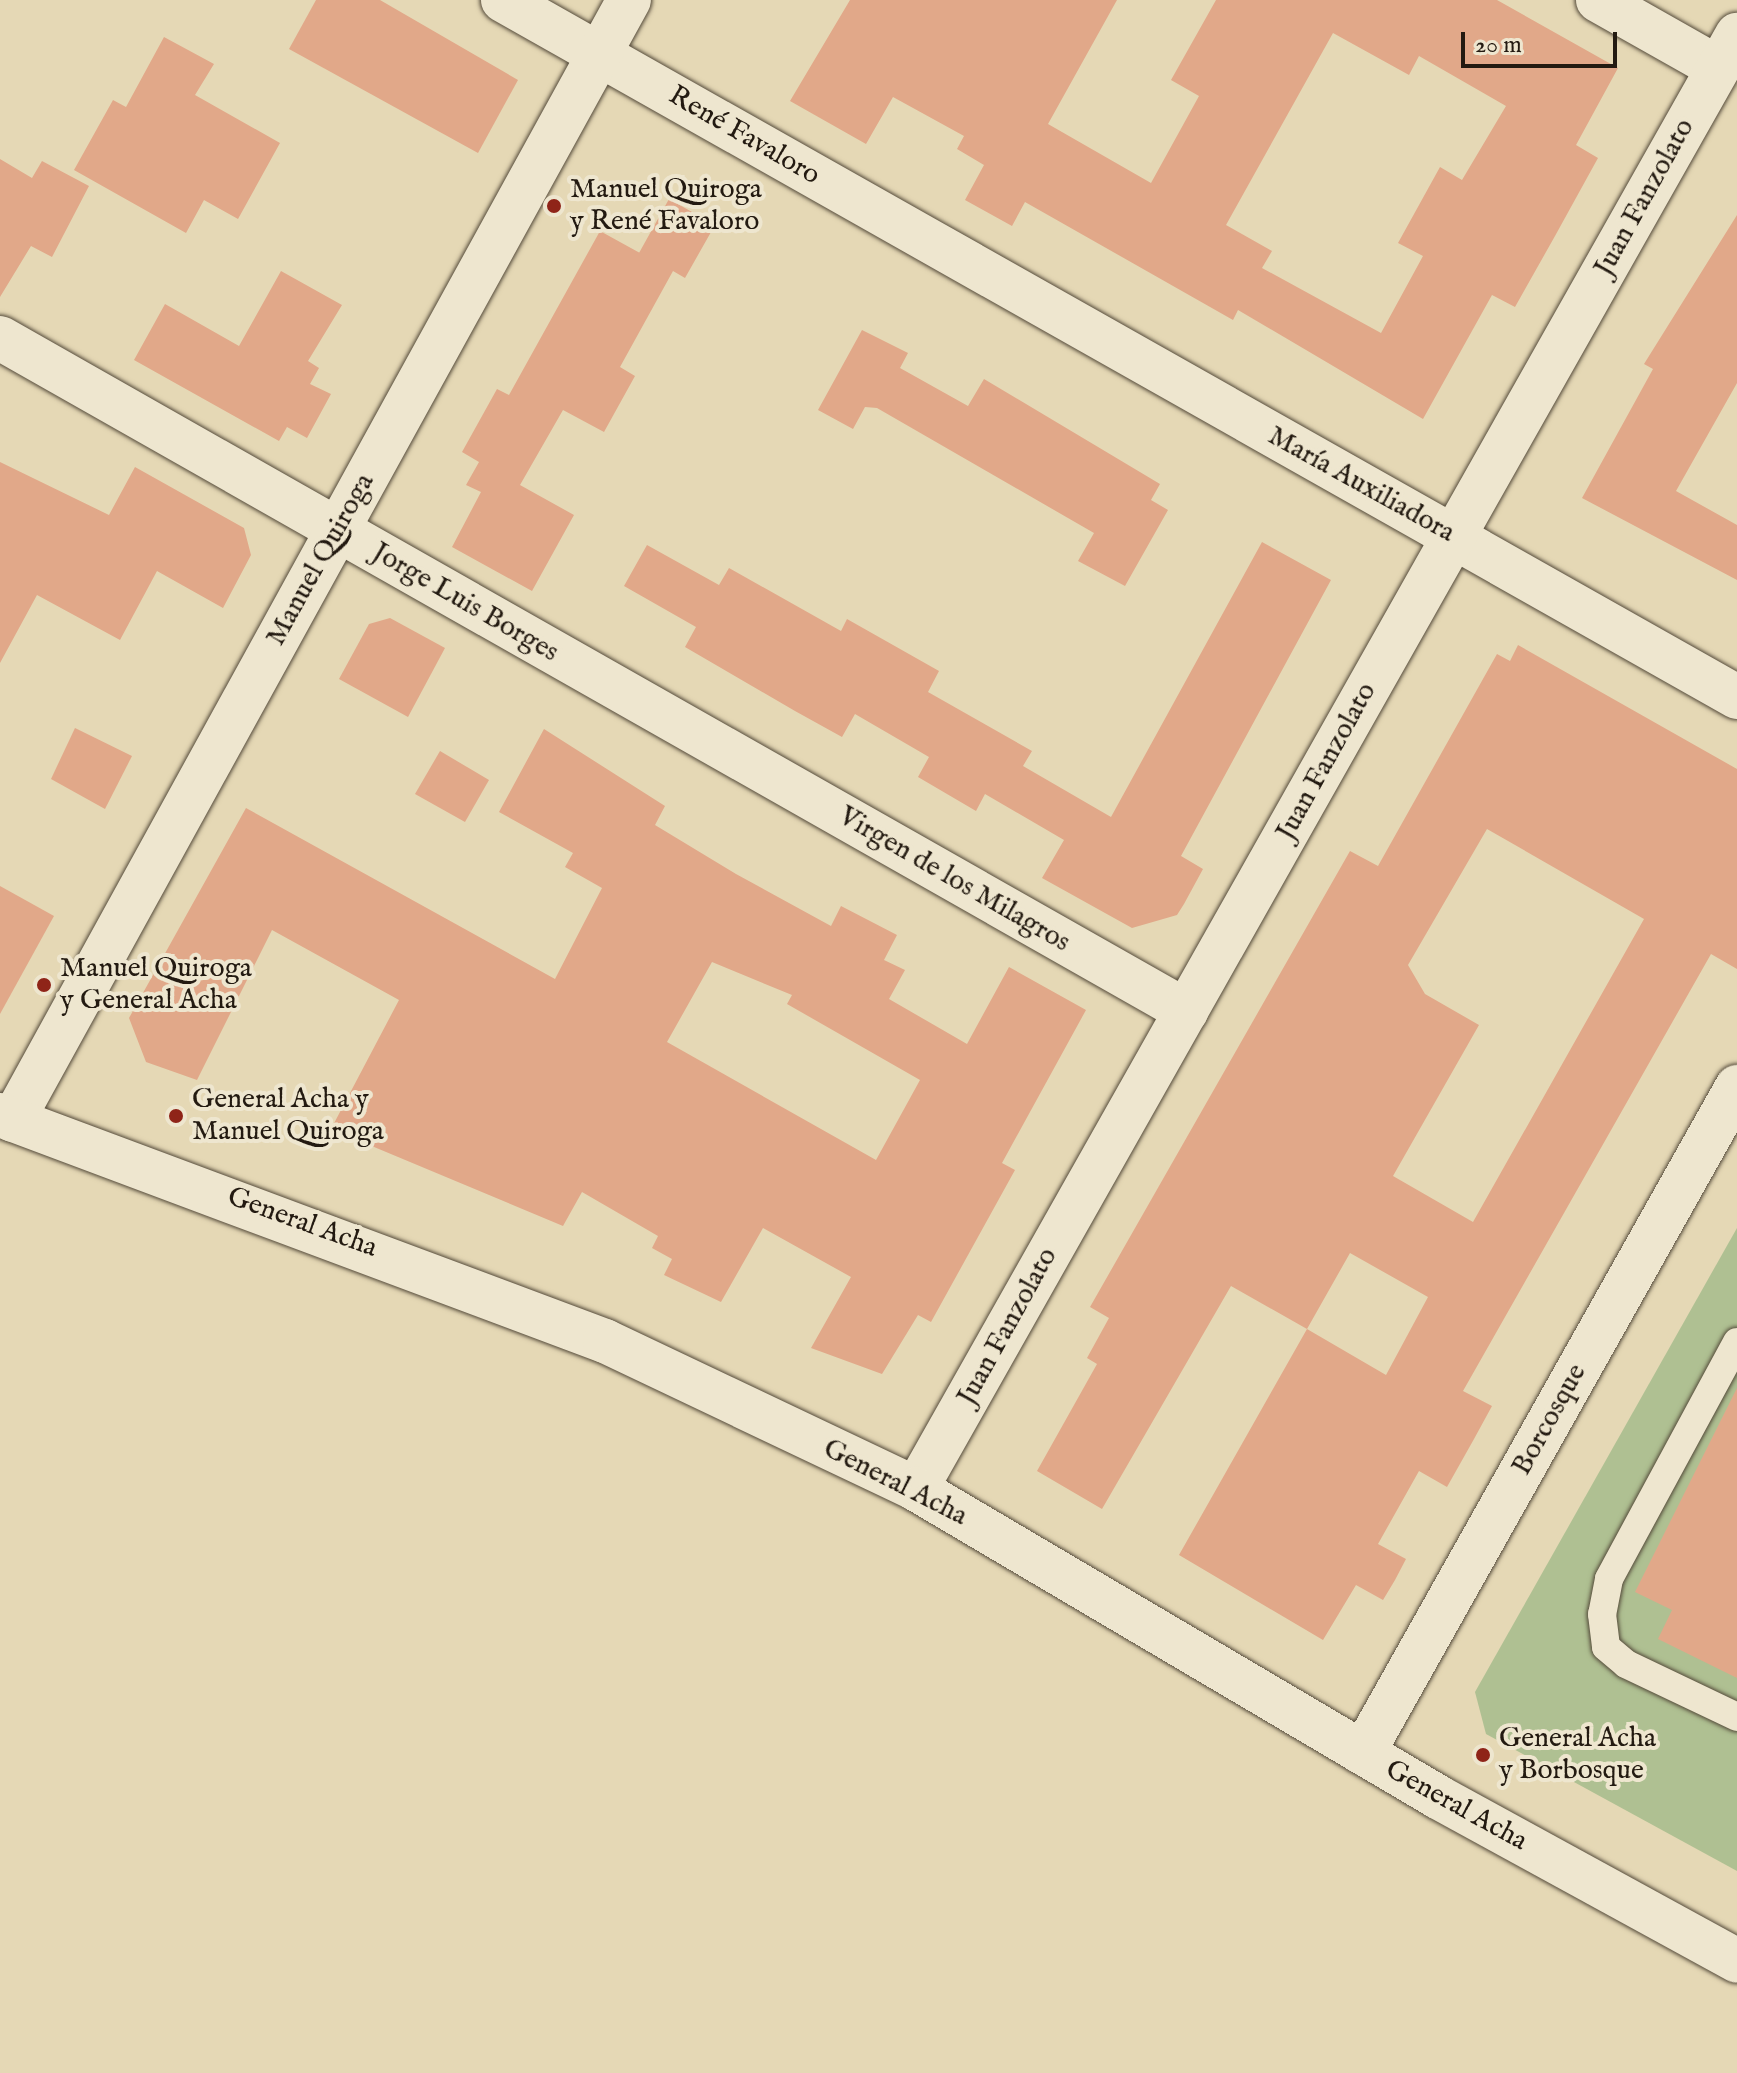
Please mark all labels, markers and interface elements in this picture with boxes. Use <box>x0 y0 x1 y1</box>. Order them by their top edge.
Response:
scale bar <box>1465 16 1621 66</box>
text: 20 m <box>1475 30 1522 61</box>
street label: René Favaloro <box>662 79 826 193</box>
street label: Juan Fanzolato <box>1588 113 1702 283</box>
place label: Manuel Quiroga y René Favaloro <box>570 173 762 239</box>
marker: Manuel Quiroga y René Favaloro <box>545 197 563 215</box>
street label: María Auxiliadora <box>1262 420 1460 550</box>
street label: Manuel Quiroga <box>260 468 382 652</box>
street label: Jorge Luis Borges <box>366 536 564 670</box>
street label: Juan Fanzolato <box>1270 677 1384 847</box>
street label: Virgen de los Milagros <box>832 800 1076 960</box>
place label: Manuel Quiroga y General Acha <box>60 952 252 1018</box>
marker: Manuel Quiroga y General Acha <box>35 976 53 994</box>
place label: General Acha y Manuel Quiroga <box>192 1083 384 1149</box>
marker: General Acha y Manuel Quiroga <box>167 1107 185 1125</box>
street label: General Acha <box>222 1180 382 1266</box>
street label: Juan Fanzolato <box>951 1242 1065 1412</box>
street label: Borcosque <box>1506 1359 1594 1481</box>
street label: General Acha <box>817 1432 973 1534</box>
place label: General Acha y Borbosque <box>1499 1722 1656 1788</box>
marker: General Acha y Borbosque <box>1474 1746 1492 1764</box>
street label: General Acha <box>1379 1753 1533 1859</box>

